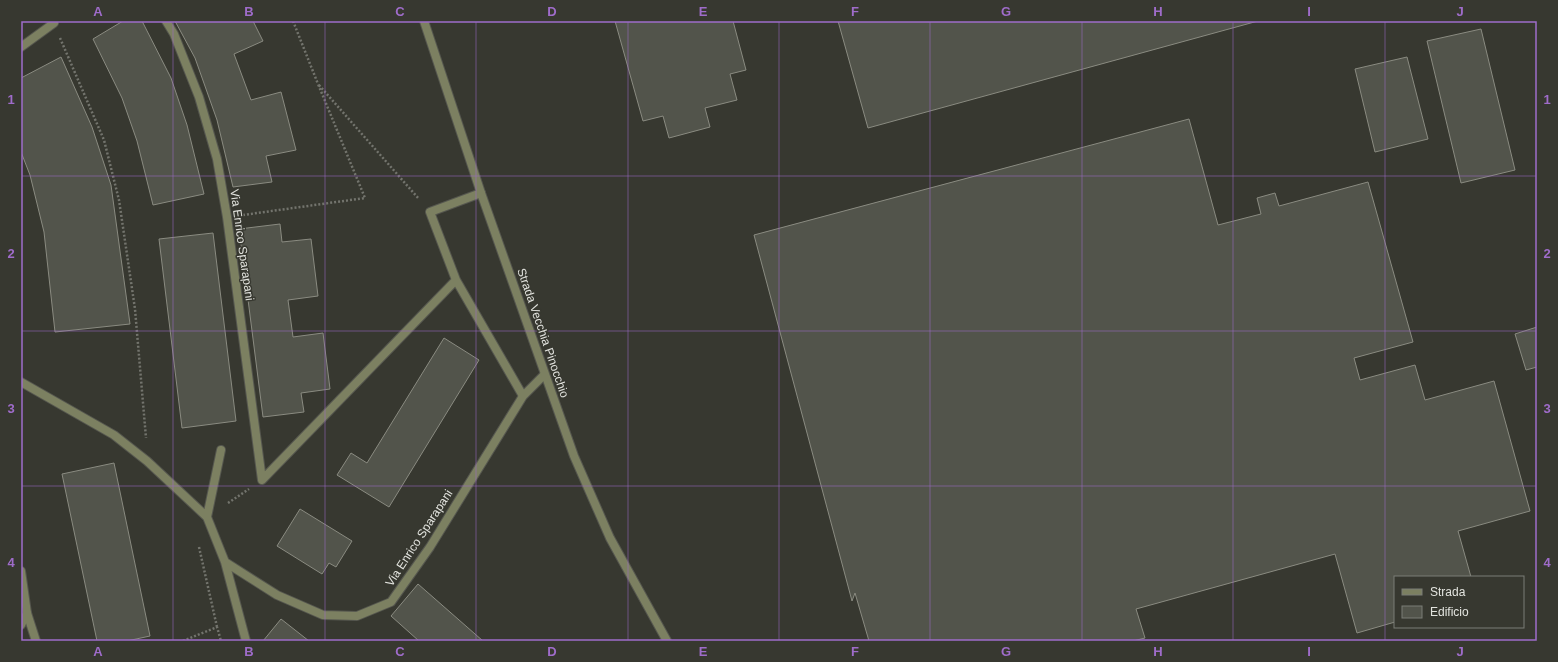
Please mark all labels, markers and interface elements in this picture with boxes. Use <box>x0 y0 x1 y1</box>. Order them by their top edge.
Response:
text: A <box>93 4 103 19</box>
text: B <box>244 4 254 19</box>
text: C <box>395 4 405 19</box>
text: D <box>547 4 557 19</box>
text: E <box>699 4 708 19</box>
text: F <box>851 4 859 19</box>
text: G <box>1001 4 1011 19</box>
text: H <box>1153 4 1163 19</box>
text: I <box>1307 4 1311 19</box>
text: J <box>1456 4 1464 19</box>
text: 1 <box>7 92 15 107</box>
text: 1 <box>1543 92 1551 107</box>
street label: Via Enrico Sparapani <box>227 188 257 302</box>
text: 2 <box>7 246 15 261</box>
text: 2 <box>1543 246 1551 261</box>
street label: Strada Vecchia Pinocchio <box>514 266 572 400</box>
text: 3 <box>7 401 15 416</box>
text: 3 <box>1543 401 1551 416</box>
street label: Via Enrico Sparapani <box>382 487 456 589</box>
text: 4 <box>7 555 15 570</box>
text: 4 <box>1543 555 1551 570</box>
legend <box>1394 576 1524 628</box>
text: Strada <box>1430 585 1466 599</box>
text: Edificio <box>1430 605 1469 619</box>
text: A <box>93 644 103 659</box>
text: B <box>244 644 254 659</box>
text: C <box>395 644 405 659</box>
text: D <box>547 644 557 659</box>
text: E <box>699 644 708 659</box>
text: F <box>851 644 859 659</box>
text: G <box>1001 644 1011 659</box>
text: H <box>1153 644 1163 659</box>
text: I <box>1307 644 1311 659</box>
text: J <box>1456 644 1464 659</box>

